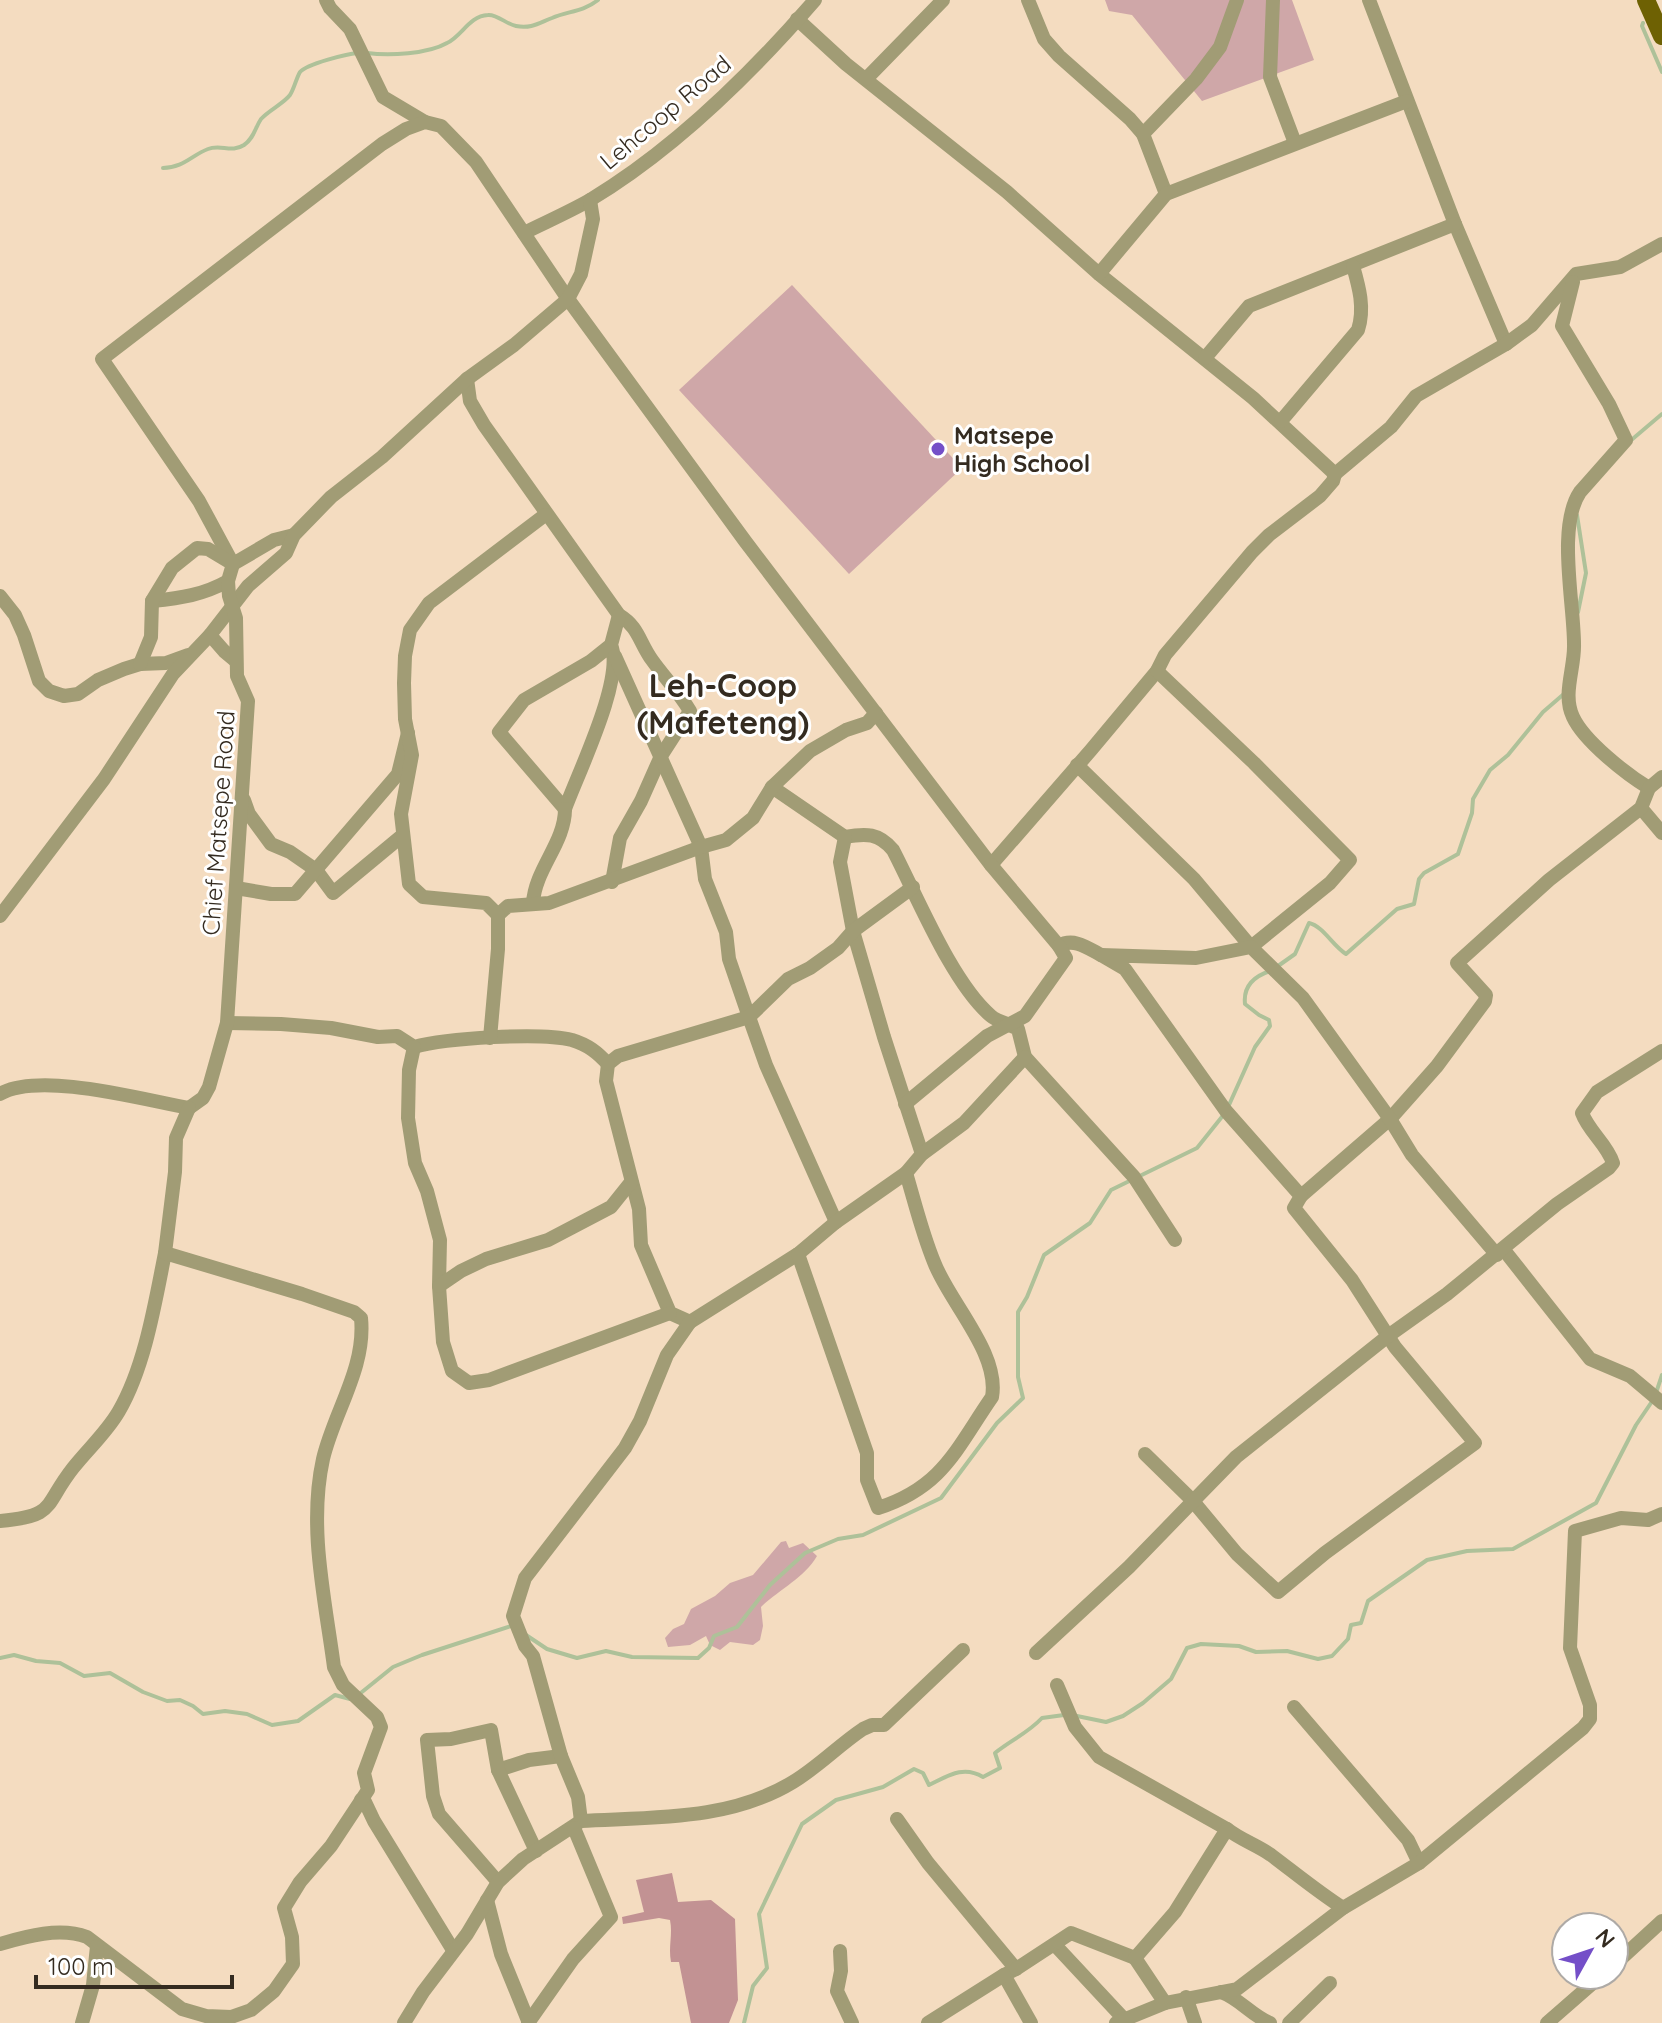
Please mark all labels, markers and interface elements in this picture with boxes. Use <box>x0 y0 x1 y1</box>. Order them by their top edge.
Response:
street label: Lehcoop Road <box>593 48 737 176</box>
place label: Matsepe High School <box>954 420 1090 478</box>
marker: Matsepe High School <box>929 440 947 458</box>
district label: Leh-Coop (Mafeteng) <box>637 665 809 742</box>
street label: Chief Matsepe Road <box>195 710 241 936</box>
north arrow <box>1550 1911 1630 1991</box>
text: N <box>1589 1923 1621 1953</box>
scale bar <box>36 1939 232 1989</box>
text: 100 m <box>48 1951 114 1981</box>

